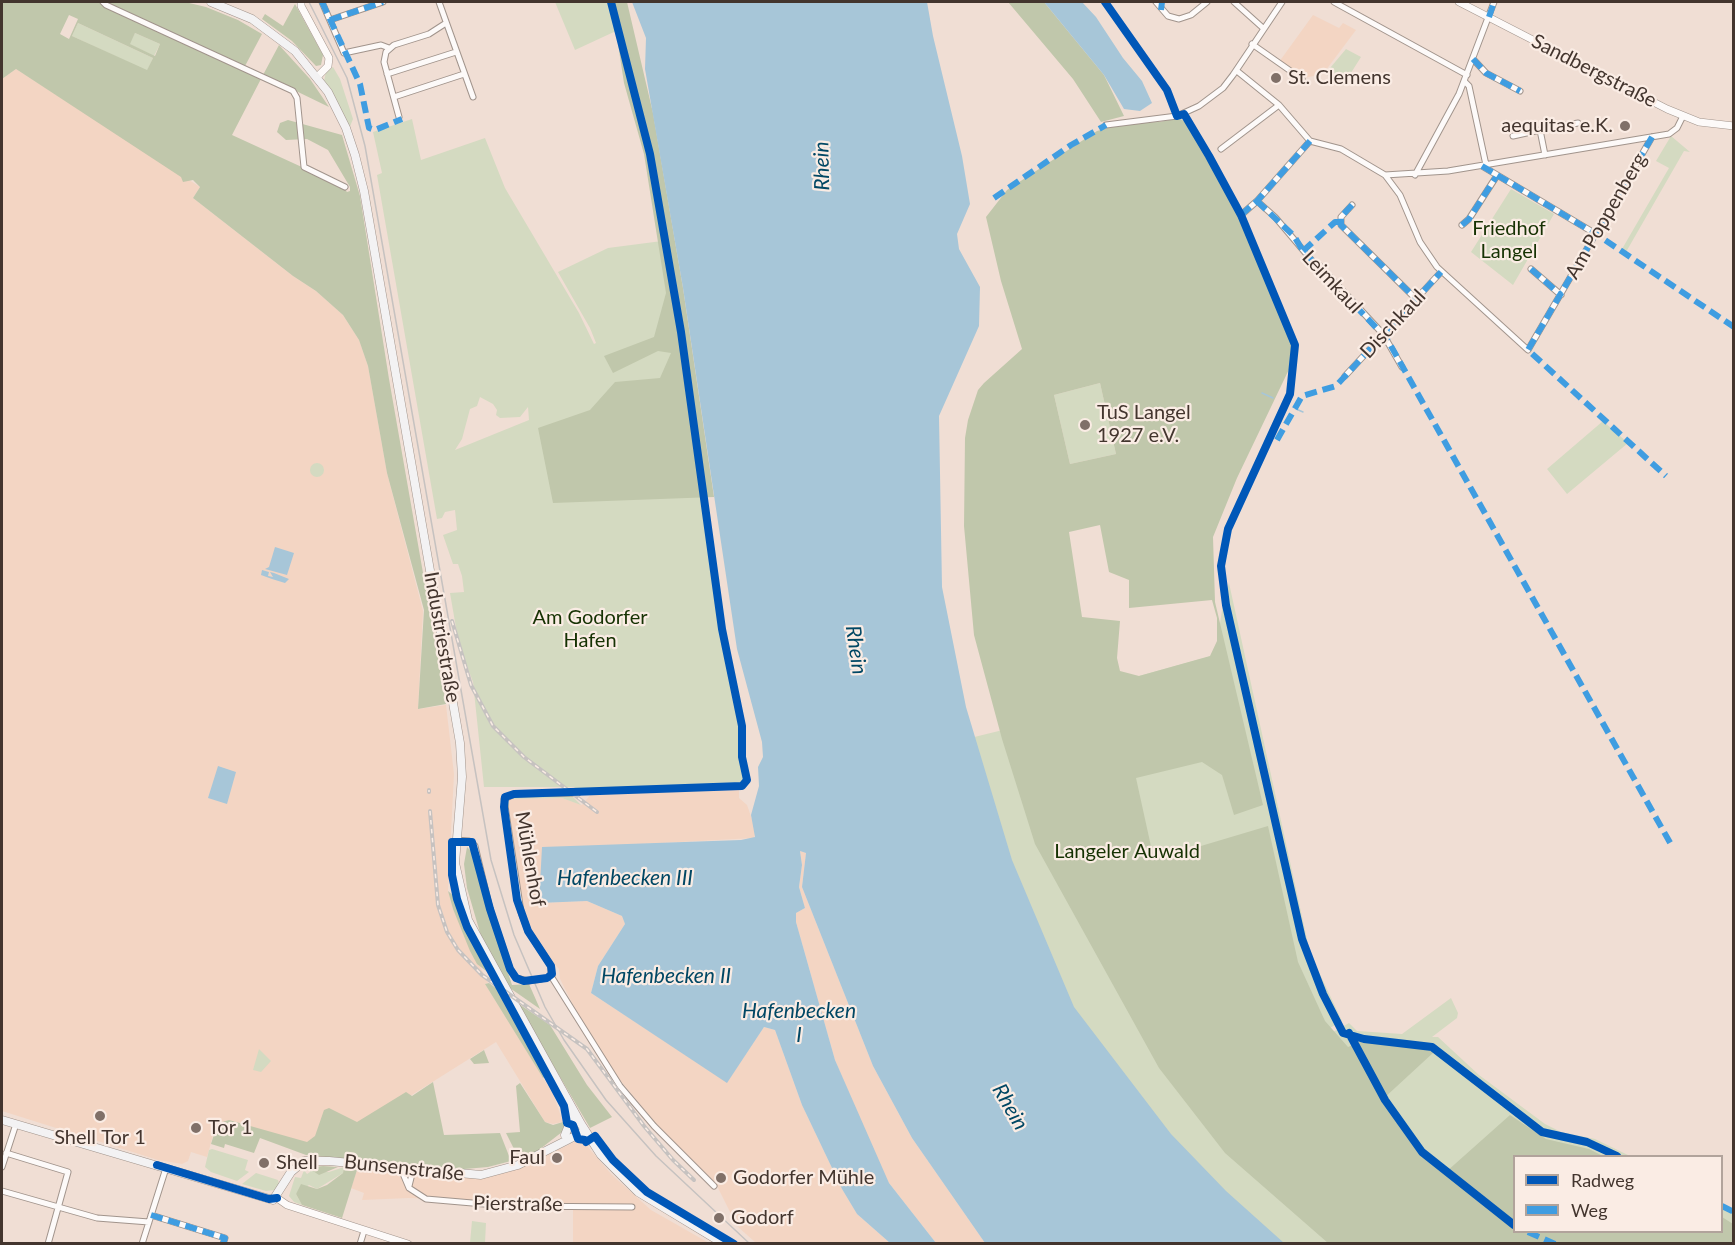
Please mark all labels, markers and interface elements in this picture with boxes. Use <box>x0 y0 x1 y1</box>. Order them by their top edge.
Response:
street label: Sandbergstraße <box>1527 29 1661 113</box>
place label: St. Clemens <box>1288 66 1391 90</box>
marker: St. Clemens <box>1269 71 1283 85</box>
place label: aequitas e.K. <box>1501 114 1613 138</box>
marker: aequitas e.K. <box>1618 119 1632 133</box>
water label: Rhein <box>809 141 835 191</box>
street label: Am Poppenberg <box>1560 149 1652 283</box>
park label: Friedhof Langel <box>1472 217 1546 264</box>
street label: Leimkaul <box>1297 246 1367 318</box>
street label: Dischkaul <box>1355 285 1431 363</box>
place label: TuS Langel 1927 e.V. <box>1097 401 1191 448</box>
marker: TuS Langel 1927 e.V. <box>1078 418 1092 432</box>
street label: Industriestraße <box>419 570 465 704</box>
park label: Am Godorfer Hafen <box>532 606 648 653</box>
water label: Rhein <box>840 624 872 676</box>
street label: Mühlenhof <box>510 809 550 909</box>
park label: Langeler Auwald <box>1054 840 1200 864</box>
water label: Hafenbecken III <box>557 865 693 891</box>
water label: Hafenbecken II <box>601 963 731 989</box>
water label: Hafenbecken I <box>742 998 856 1048</box>
water label: Rhein <box>987 1079 1033 1135</box>
marker: Shell Tor 1 <box>93 1109 107 1123</box>
place label: Tor 1 <box>208 1116 253 1140</box>
marker: Tor 1 <box>189 1121 203 1135</box>
place label: Shell Tor 1 <box>54 1126 146 1150</box>
place label: Faul <box>509 1146 545 1170</box>
street label: Bunsenstraße <box>343 1150 465 1186</box>
place label: Shell <box>276 1151 318 1175</box>
marker: Faul <box>550 1151 564 1165</box>
legend <box>1513 1155 1723 1233</box>
marker: Shell <box>257 1156 271 1170</box>
place label: Godorfer Mühle <box>733 1166 874 1190</box>
text: Radweg <box>1571 1169 1634 1191</box>
marker: Godorfer Mühle <box>714 1171 728 1185</box>
street label: Pierstraße <box>473 1191 563 1217</box>
text: Weg <box>1571 1199 1608 1221</box>
place label: Godorf <box>731 1206 794 1230</box>
marker: Godorf <box>712 1211 726 1225</box>

